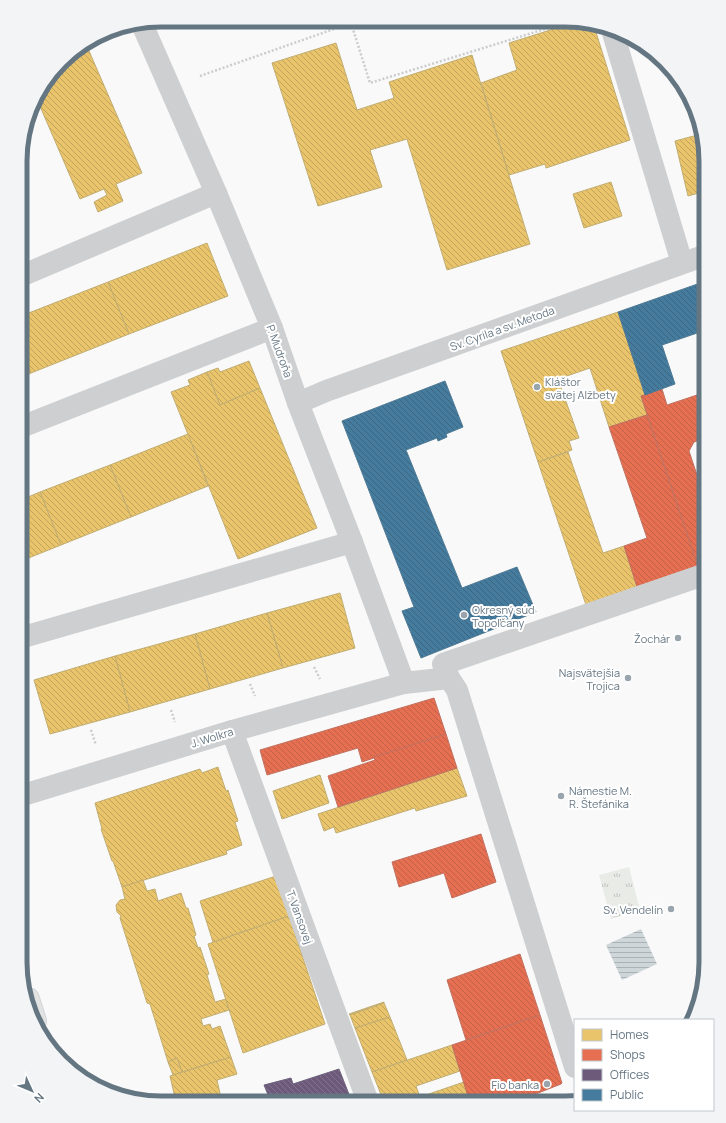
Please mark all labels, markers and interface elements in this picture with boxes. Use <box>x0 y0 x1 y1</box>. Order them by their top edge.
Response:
street label: Sv. Cyrila a sv. Metoda <box>448 302 556 354</box>
street label: P. Mudroňa <box>264 323 296 379</box>
place label: Kláštor svätej Alžbety <box>545 374 616 402</box>
marker: Kláštor svätej Alžbety <box>532 382 542 392</box>
place label: Okresný súd Topoľčany <box>472 602 535 630</box>
marker: Okresný súd Topoľčany <box>459 610 469 620</box>
place label: Žochár <box>634 631 670 646</box>
marker: Žochár <box>673 633 683 643</box>
place label: Najsvätejšia Trojica <box>559 665 620 693</box>
marker: Najsvätejšia Trojica <box>623 673 633 683</box>
street label: J. Wolkra <box>189 723 235 751</box>
place label: Námestie M. R. Štefánika <box>569 783 632 811</box>
marker: Námestie M. R. Štefánika <box>556 791 566 801</box>
street label: T. Vansovej <box>283 888 317 946</box>
place label: Sv. Vendelín <box>603 902 663 917</box>
marker: Sv. Vendelín <box>666 904 676 914</box>
legend <box>574 1019 714 1111</box>
text: Homes <box>610 1026 649 1043</box>
text: Shops <box>610 1046 645 1063</box>
text: Offices <box>610 1066 649 1083</box>
north arrow <box>12 1071 52 1111</box>
place label: Fio banka <box>491 1077 539 1092</box>
marker: Fio banka <box>542 1079 552 1089</box>
text: Public <box>610 1086 644 1103</box>
text: N <box>31 1090 48 1106</box>

